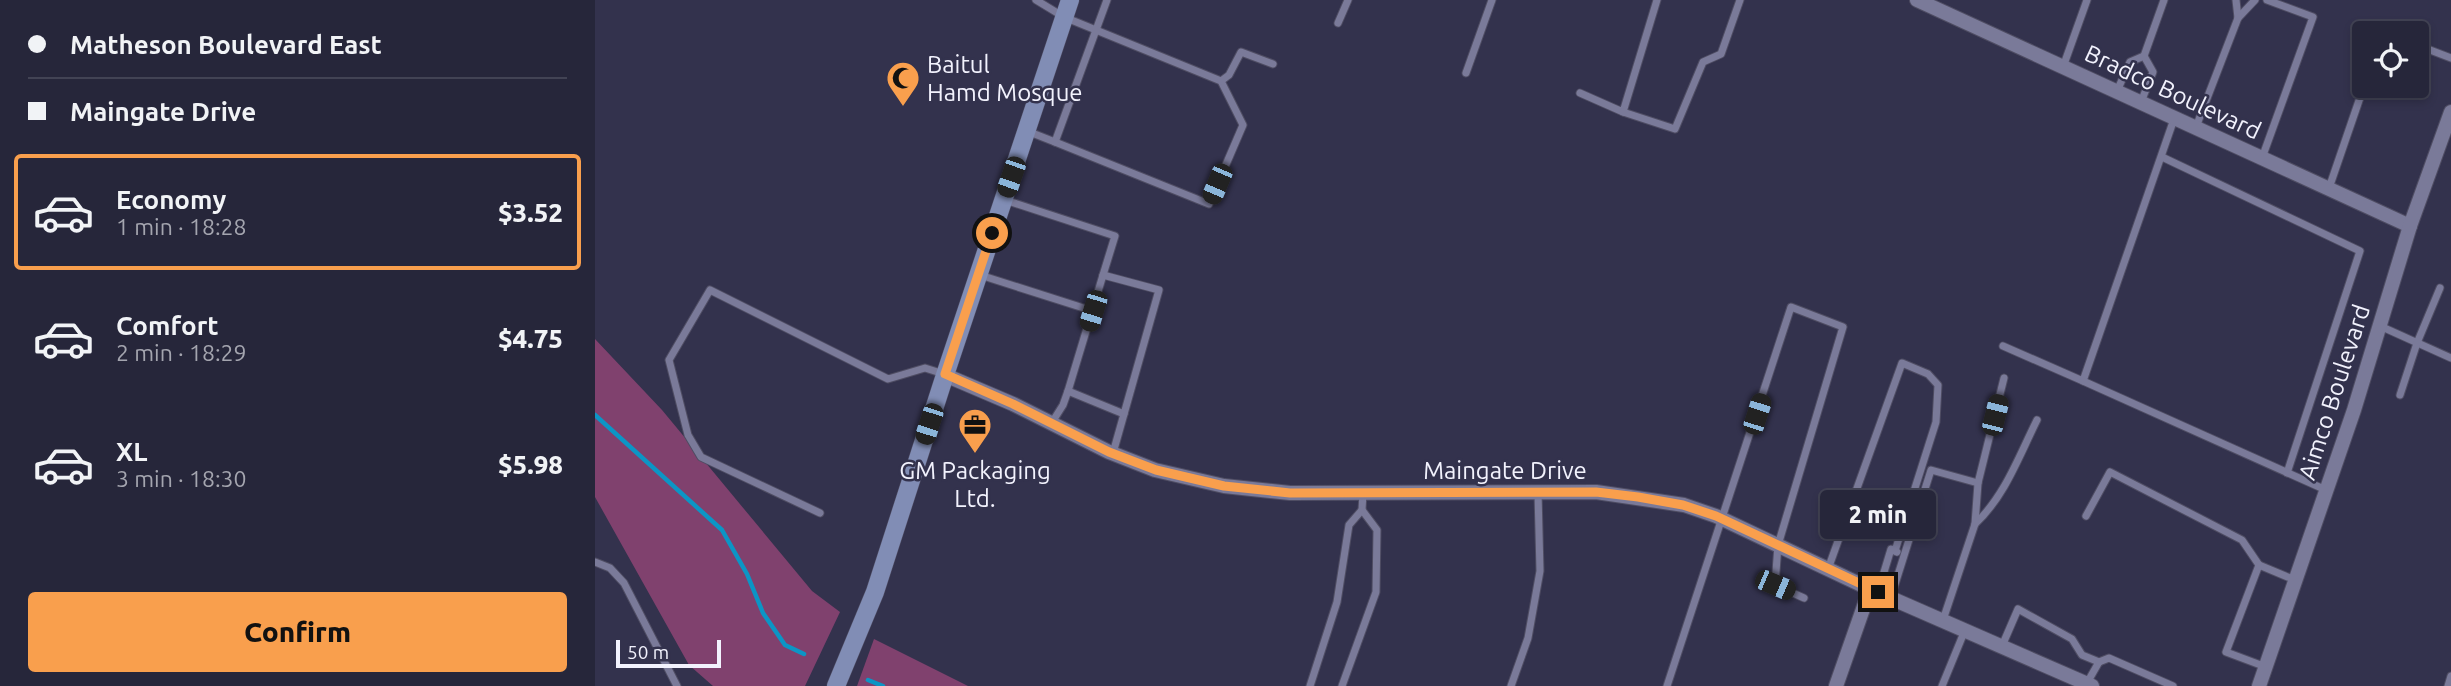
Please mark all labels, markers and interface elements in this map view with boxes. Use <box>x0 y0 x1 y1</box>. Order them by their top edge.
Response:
map controls <box>2352 21 2429 98</box>
button: locate <box>2352 21 2429 98</box>
text: Matheson Boulevard East <box>70 30 382 59</box>
street label: Bradco Boulevard <box>2081 39 2265 145</box>
place label: Baitul Hamd Mosque <box>927 51 1083 106</box>
mosque icon: Baitul Hamd Mosque <box>884 59 922 108</box>
text: Maingate Drive <box>70 97 256 126</box>
car <box>995 154 1028 200</box>
car <box>1200 161 1235 207</box>
icon: car <box>32 181 95 244</box>
text: Economy <box>116 185 226 214</box>
text: $3.52 <box>498 198 563 227</box>
text: 1 min · 18:28 <box>116 214 247 239</box>
route start <box>976 217 1008 249</box>
car <box>1077 288 1110 334</box>
street label: Aimco Boulevard <box>2293 301 2375 483</box>
icon: car <box>32 307 95 370</box>
text: Comfort <box>116 311 219 340</box>
text: $4.75 <box>498 324 563 353</box>
text: 2 min · 18:29 <box>116 340 247 365</box>
car <box>1741 391 1774 437</box>
car <box>1980 392 2011 438</box>
car <box>913 401 946 447</box>
office icon: GM Packaging Ltd. <box>956 406 994 455</box>
icon: car <box>32 433 95 496</box>
text: XL <box>116 437 147 466</box>
text: $5.98 <box>498 450 563 479</box>
place label: GM Packaging Ltd. <box>899 457 1051 512</box>
street label: Maingate Drive <box>1423 457 1587 484</box>
text: 3 min · 18:30 <box>116 466 247 491</box>
callout: 2 min <box>1820 490 1936 540</box>
text: 2 min <box>1849 502 1907 527</box>
car <box>1752 567 1799 603</box>
route end <box>1862 576 1894 608</box>
button: Confirm <box>28 592 567 672</box>
scale bar <box>616 637 721 669</box>
text: 50 m <box>627 641 669 663</box>

